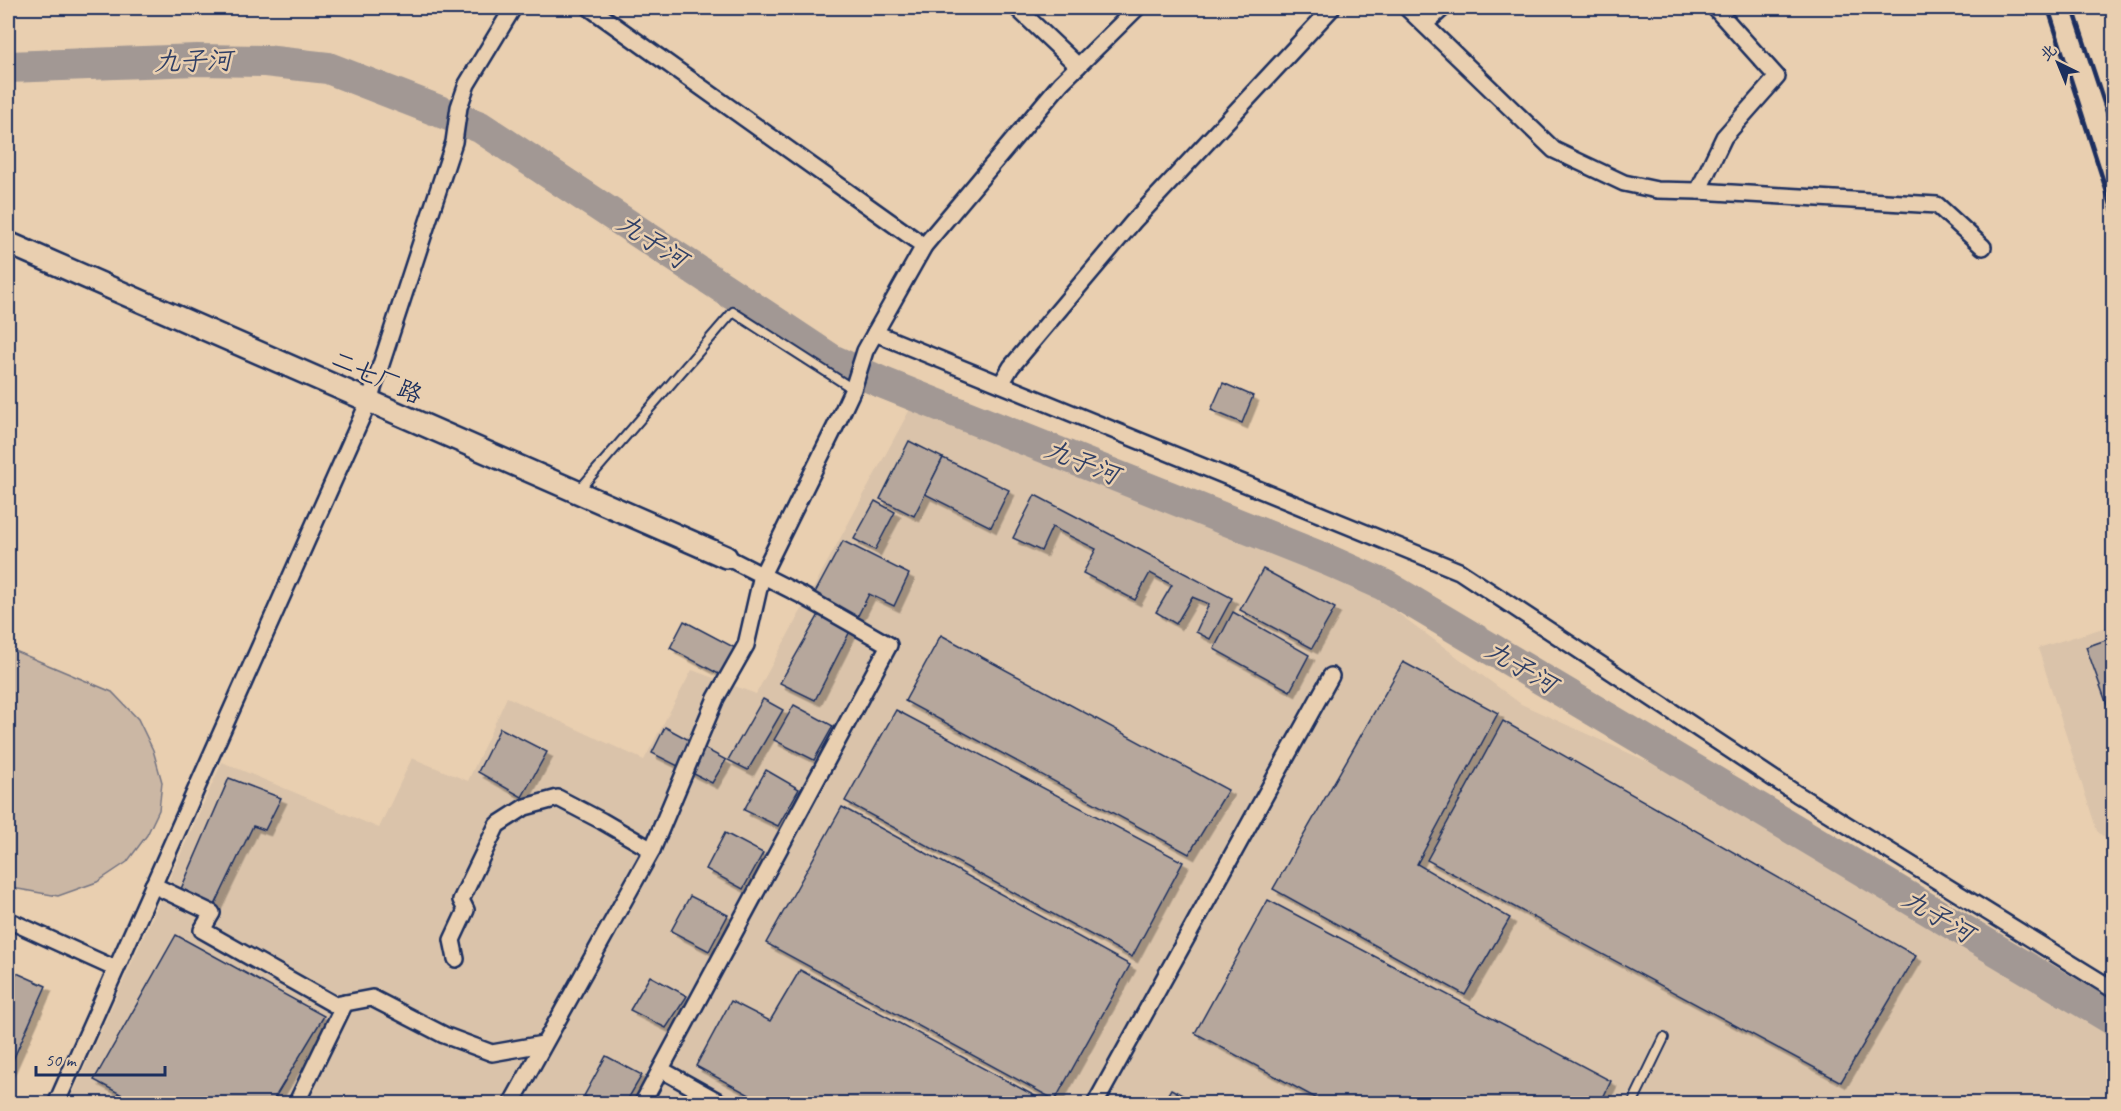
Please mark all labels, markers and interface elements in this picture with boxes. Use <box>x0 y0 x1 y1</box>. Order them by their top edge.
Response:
north arrow <box>2028 33 2088 93</box>
text: 北 <box>2036 40 2061 66</box>
water label: 九子河 <box>154 44 236 78</box>
water label: 九子河 <box>610 206 697 278</box>
street label: 二七厂路 <box>327 344 427 410</box>
water label: 九子河 <box>1040 432 1128 493</box>
water label: 九子河 <box>1479 633 1566 703</box>
water label: 九子河 <box>1896 882 1983 952</box>
scale bar <box>36 1039 165 1077</box>
text: 50 m <box>45 1049 78 1071</box>

